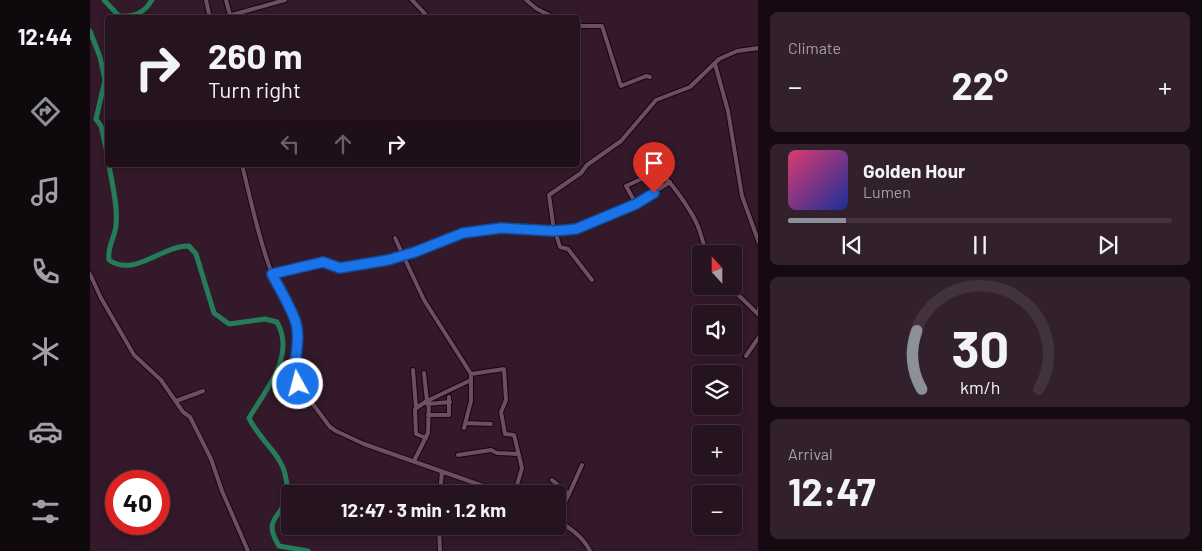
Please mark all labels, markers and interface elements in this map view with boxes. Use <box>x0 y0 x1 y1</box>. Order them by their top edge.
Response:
text: 12:44 <box>18 23 72 49</box>
text: 260 m <box>208 34 303 76</box>
icon: right <box>125 35 190 100</box>
text: Climate <box>788 38 841 57</box>
text: 22° <box>952 62 1008 108</box>
text: − <box>788 69 802 103</box>
text: + <box>1158 69 1172 103</box>
text: Turn right <box>208 76 301 102</box>
icon: directions <box>28 94 63 129</box>
icon: left <box>276 130 304 158</box>
icon: ahead <box>329 130 357 158</box>
icon: right <box>382 130 410 158</box>
pin <box>633 142 675 193</box>
icon: arrive <box>640 149 668 177</box>
text: Golden Hour <box>863 159 965 182</box>
icon: music <box>28 174 63 209</box>
text: Lumen <box>863 182 911 201</box>
icon: previous <box>838 231 866 259</box>
icon: pause <box>966 231 994 259</box>
icon: next <box>1094 231 1122 259</box>
north arrow <box>692 245 742 295</box>
map controls <box>692 245 742 535</box>
icon: phone <box>28 254 63 289</box>
button: sound <box>692 305 742 355</box>
text: 30 <box>951 316 1009 378</box>
icon: climate <box>28 334 63 369</box>
position arrow <box>271 357 323 409</box>
button: layers <box>692 365 742 415</box>
text: km/h <box>960 376 1000 398</box>
icon: car <box>28 414 63 449</box>
button: + <box>692 425 742 475</box>
text: Arrival <box>788 444 833 463</box>
text: 12:47 <box>788 468 876 514</box>
speed limit sign: 40 <box>105 470 170 535</box>
button: − <box>692 485 742 535</box>
icon: filters <box>28 494 63 529</box>
text: 12:47 · 3 min · 1.2 km <box>341 498 506 521</box>

